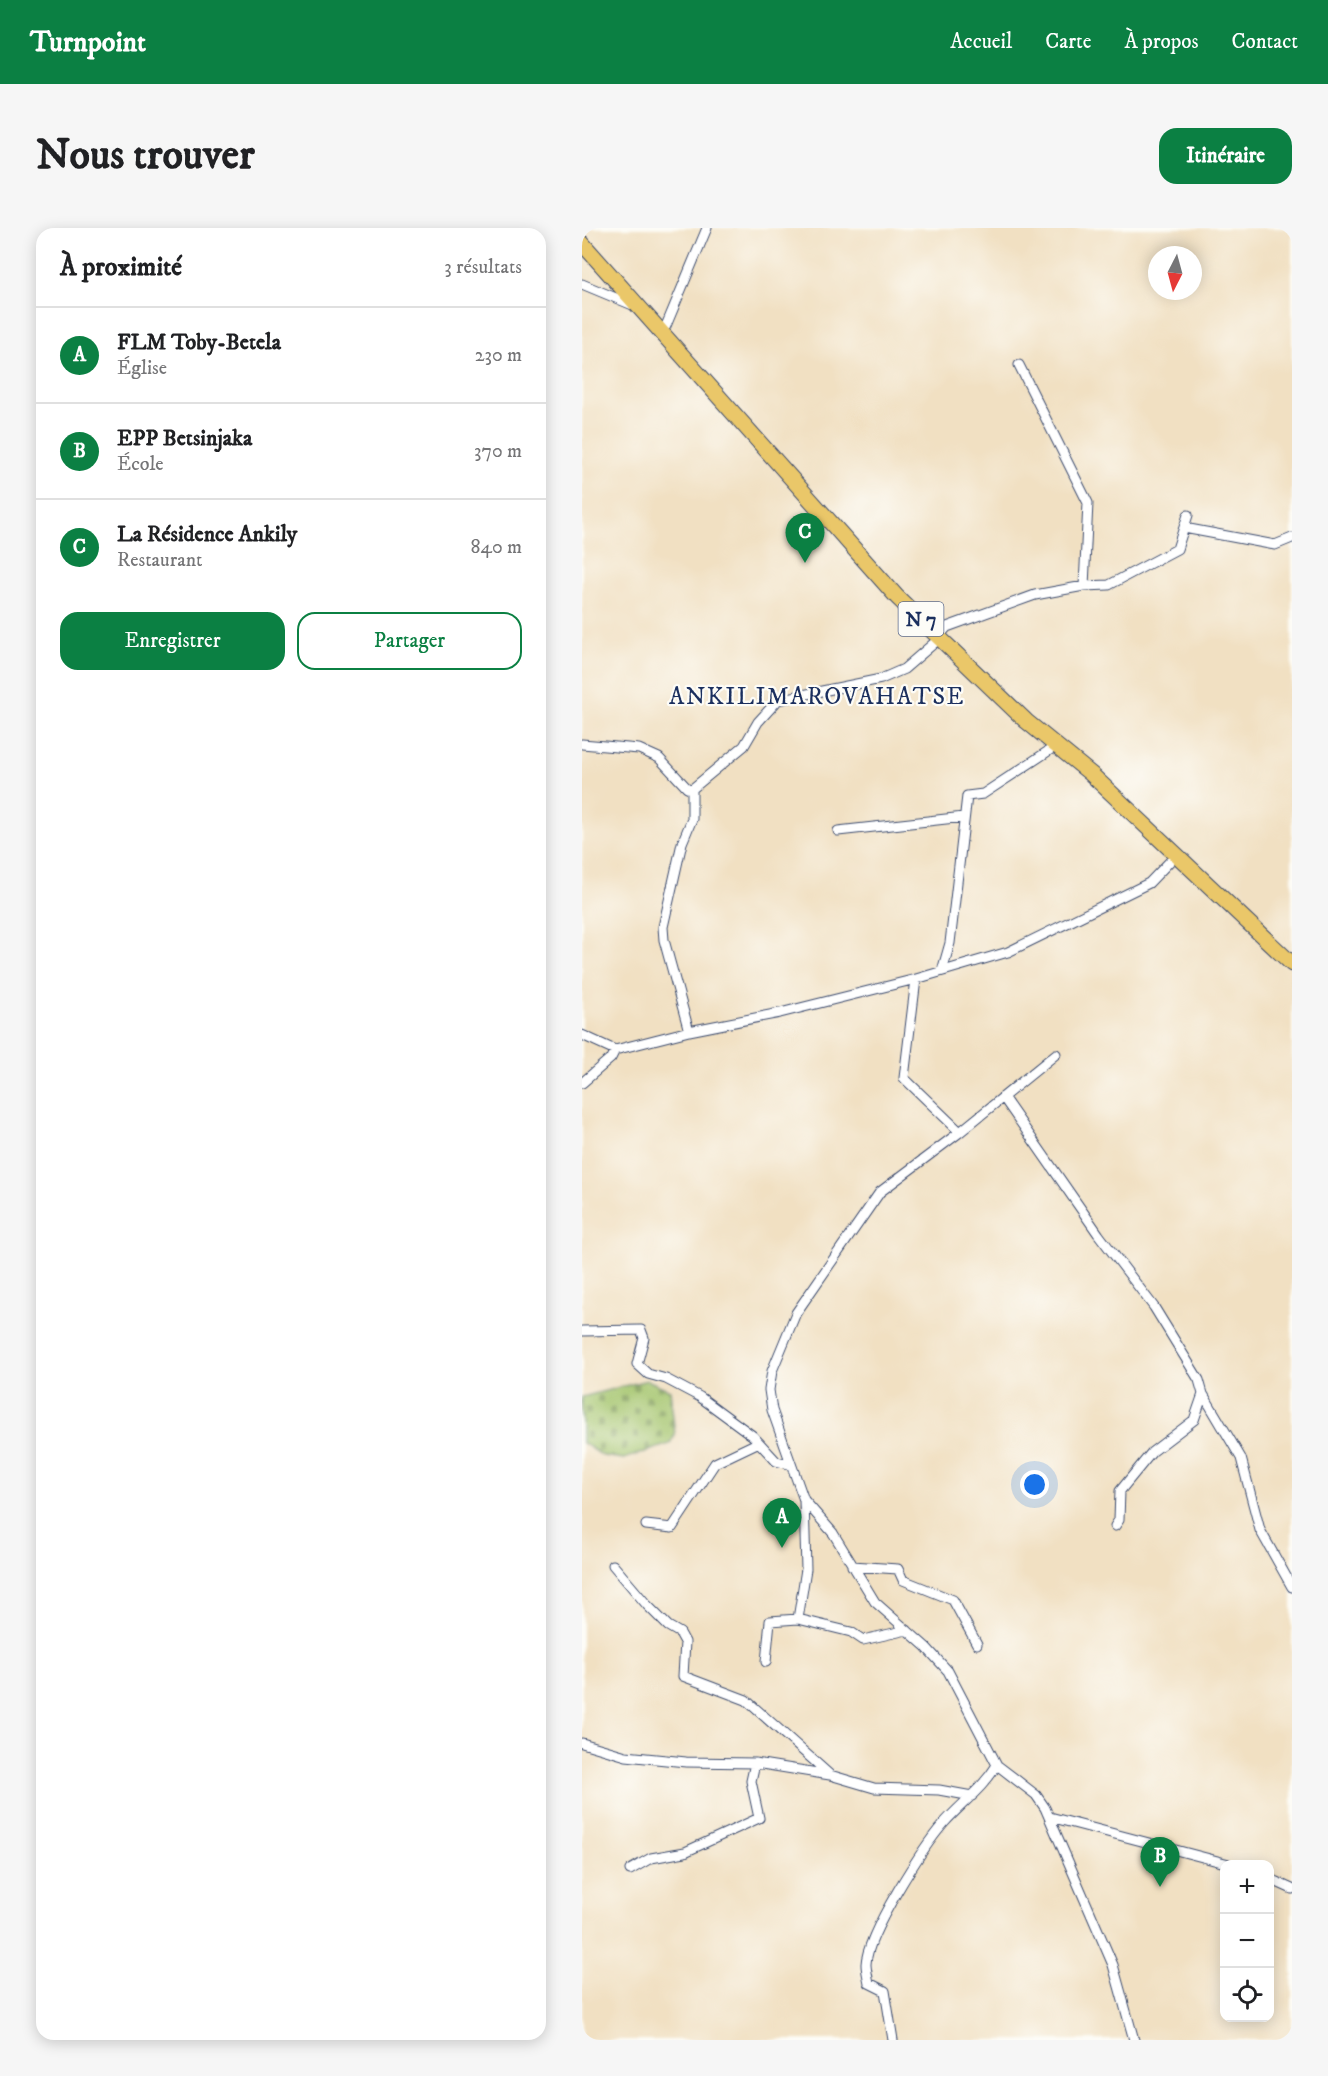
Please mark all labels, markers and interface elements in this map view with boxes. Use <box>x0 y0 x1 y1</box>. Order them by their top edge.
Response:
text: Turnpoint <box>30 25 146 60</box>
text: Accueil <box>950 29 1012 55</box>
text: Carte <box>1045 29 1091 55</box>
text: À propos <box>1124 29 1199 55</box>
text: Contact <box>1232 29 1298 55</box>
button: Itinéraire <box>1159 128 1292 184</box>
text: Nous trouver <box>36 130 255 182</box>
north arrow <box>1148 246 1202 300</box>
text: À proximité <box>60 251 182 284</box>
text: 3 résultats <box>444 255 522 280</box>
text: FLM Toby-Betela <box>117 329 281 356</box>
text: A <box>73 343 86 368</box>
text: 230 m <box>475 343 522 368</box>
text: Église <box>117 356 167 381</box>
text: EPP Betsinjaka <box>117 425 252 452</box>
text: B <box>73 439 86 464</box>
text: 370 m <box>474 439 522 464</box>
text: École <box>117 452 164 477</box>
pin: C <box>786 514 824 563</box>
text: La Résidence Ankily <box>117 521 297 548</box>
text: C <box>73 535 86 560</box>
text: 840 m <box>470 535 522 560</box>
text: Restaurant <box>117 548 202 573</box>
road number: N 7 <box>898 602 944 636</box>
button: Enregistrer <box>60 612 285 670</box>
button: Partager <box>297 612 522 670</box>
district label: ANKILIMAROVAHATSE <box>669 682 965 712</box>
your location <box>1020 1470 1049 1499</box>
pin: A <box>762 1498 802 1548</box>
pin: B <box>1140 1838 1180 1887</box>
map controls <box>1220 1860 1274 2022</box>
button: + <box>1220 1860 1274 1914</box>
button: − <box>1220 1914 1274 1968</box>
button: locate <box>1220 1968 1274 2022</box>

